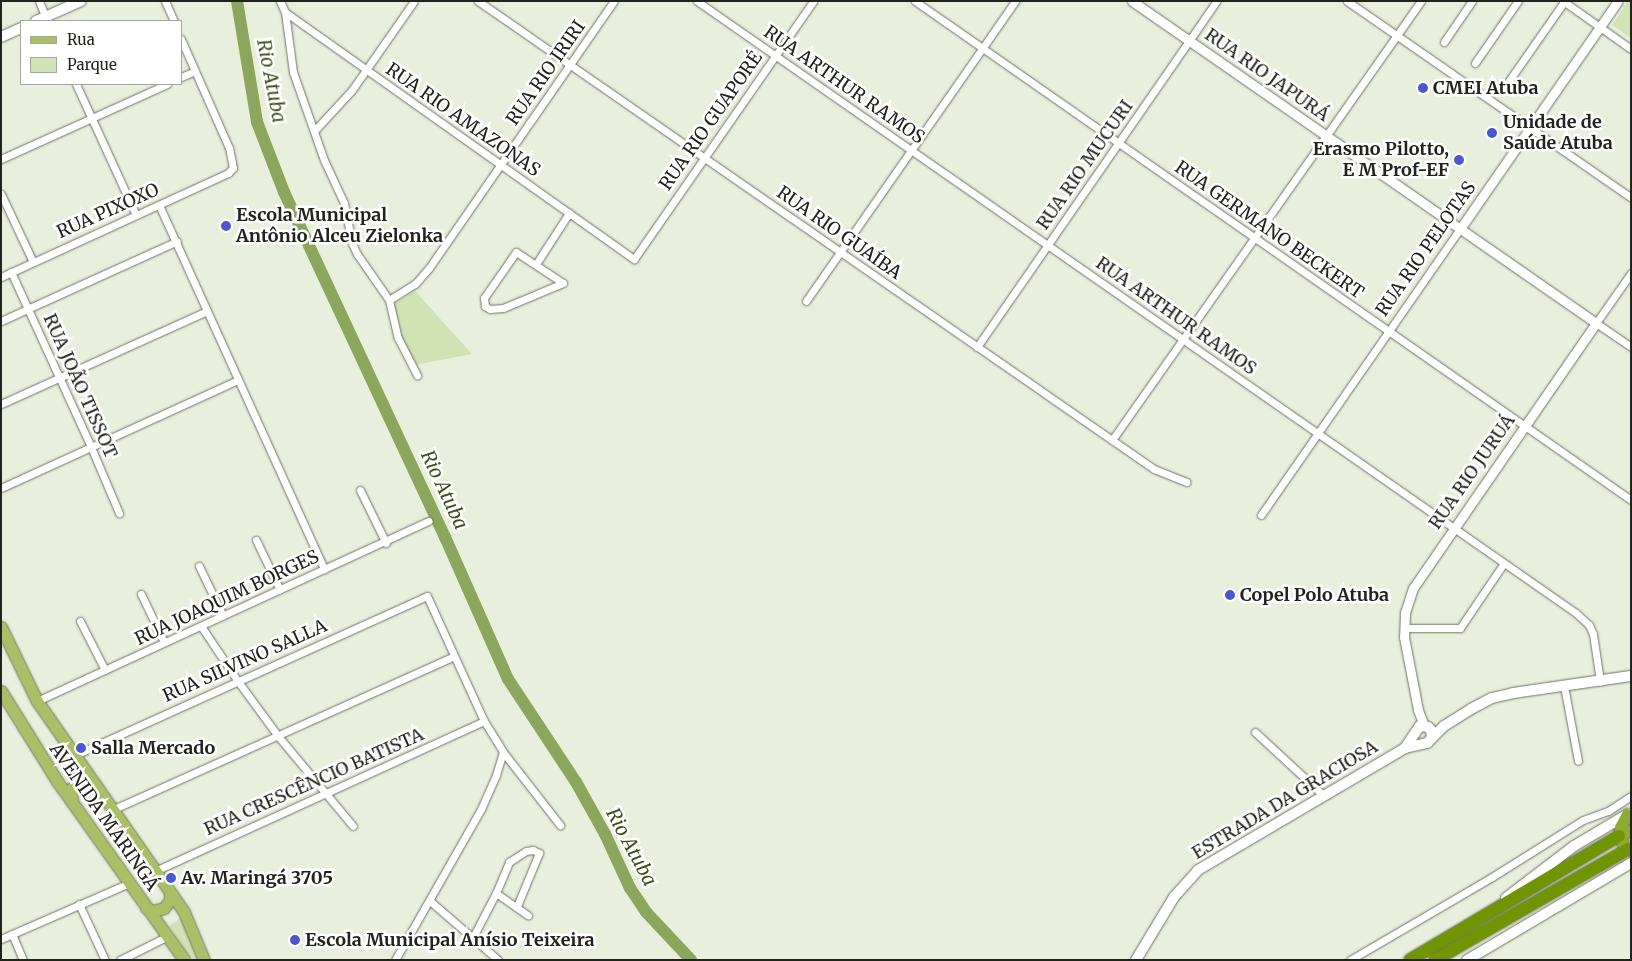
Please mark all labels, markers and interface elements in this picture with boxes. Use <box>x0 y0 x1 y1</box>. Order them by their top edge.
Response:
street label: RUA RIO IRIRI <box>502 17 590 129</box>
legend <box>20 20 182 85</box>
street label: RUA ARTHUR RAMOS <box>760 21 928 149</box>
street label: RUA RIO JAPURÁ <box>1201 24 1333 126</box>
text: Rua <box>67 30 95 49</box>
water label: Rio Atuba <box>252 37 290 125</box>
street label: RUA RIO GUAPORÉ <box>655 47 767 195</box>
text: Parque <box>67 55 117 74</box>
street label: RUA RIO AMAZONAS <box>382 59 544 181</box>
place label: CMEI Atuba <box>1433 77 1539 99</box>
marker: CMEI Atuba <box>1417 82 1429 94</box>
street label: RUA RIO MUCURI <box>1032 96 1138 234</box>
place label: Unidade de Saúde Atuba <box>1503 112 1613 154</box>
marker: Unidade de Saúde Atuba <box>1485 126 1499 140</box>
place label: Erasmo Pilotto, E M Prof-EF <box>1313 139 1449 182</box>
marker: Erasmo Pilotto, E M Prof-EF <box>1453 154 1465 166</box>
street label: RUA GERMANO BECKERT <box>1170 156 1368 304</box>
street label: RUA RIO PELOTAS <box>1371 177 1481 321</box>
street label: RUA PIXOXO <box>54 179 162 243</box>
street label: RUA RIO GUAÍBA <box>772 182 906 284</box>
place label: Escola Municipal Antônio Alceu Zielonka <box>236 205 443 248</box>
marker: Escola Municipal Antônio Alceu Zielonka <box>220 220 232 232</box>
street label: RUA ARTHUR RAMOS <box>1092 252 1260 380</box>
street label: RUA JOÃO TISSOT <box>38 310 122 462</box>
street label: RUA RIO JURUÁ <box>1424 411 1520 533</box>
water label: Rio Atuba <box>416 447 472 533</box>
street label: RUA JOAQUIM BORGES <box>132 546 322 650</box>
place label: Copel Polo Atuba <box>1240 584 1389 606</box>
marker: Copel Polo Atuba <box>1224 589 1236 601</box>
street label: RUA SILVINO SALLA <box>160 615 330 707</box>
street label: RUA CRESCÊNCIO BATISTA <box>201 724 427 840</box>
street label: ESTRADA DA GRACIOSA <box>1188 736 1382 864</box>
place label: Salla Mercado <box>91 737 215 759</box>
street label: AVENIDA MARINGÁ <box>45 739 163 895</box>
marker: Salla Mercado <box>75 742 87 754</box>
water label: Rio Atuba <box>601 804 661 890</box>
place label: Av. Maringá 3705 <box>181 867 333 889</box>
marker: Av. Maringá 3705 <box>165 872 177 884</box>
place label: Escola Municipal Anísio Teixeira <box>305 929 595 951</box>
marker: Escola Municipal Anísio Teixeira <box>289 934 301 946</box>

